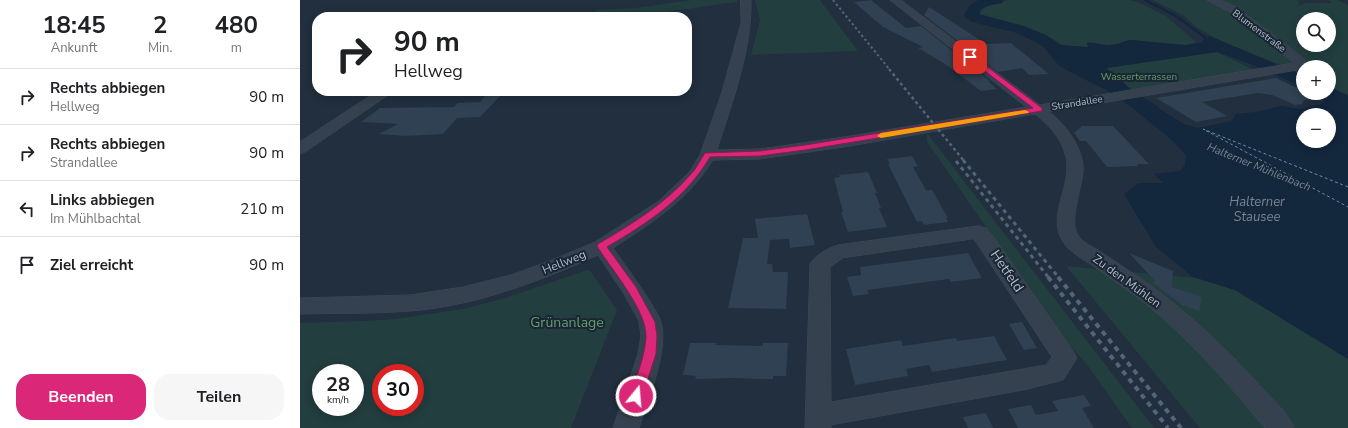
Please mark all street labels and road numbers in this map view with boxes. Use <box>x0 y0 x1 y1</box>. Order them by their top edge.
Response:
street label: Blumenstraße <box>1229 6 1289 56</box>
street label: Strandallee <box>1050 92 1104 114</box>
street label: Hellweg <box>540 246 588 278</box>
street label: Hetfeld <box>986 246 1028 296</box>
street label: Zu den Mühlen <box>1090 251 1164 311</box>

